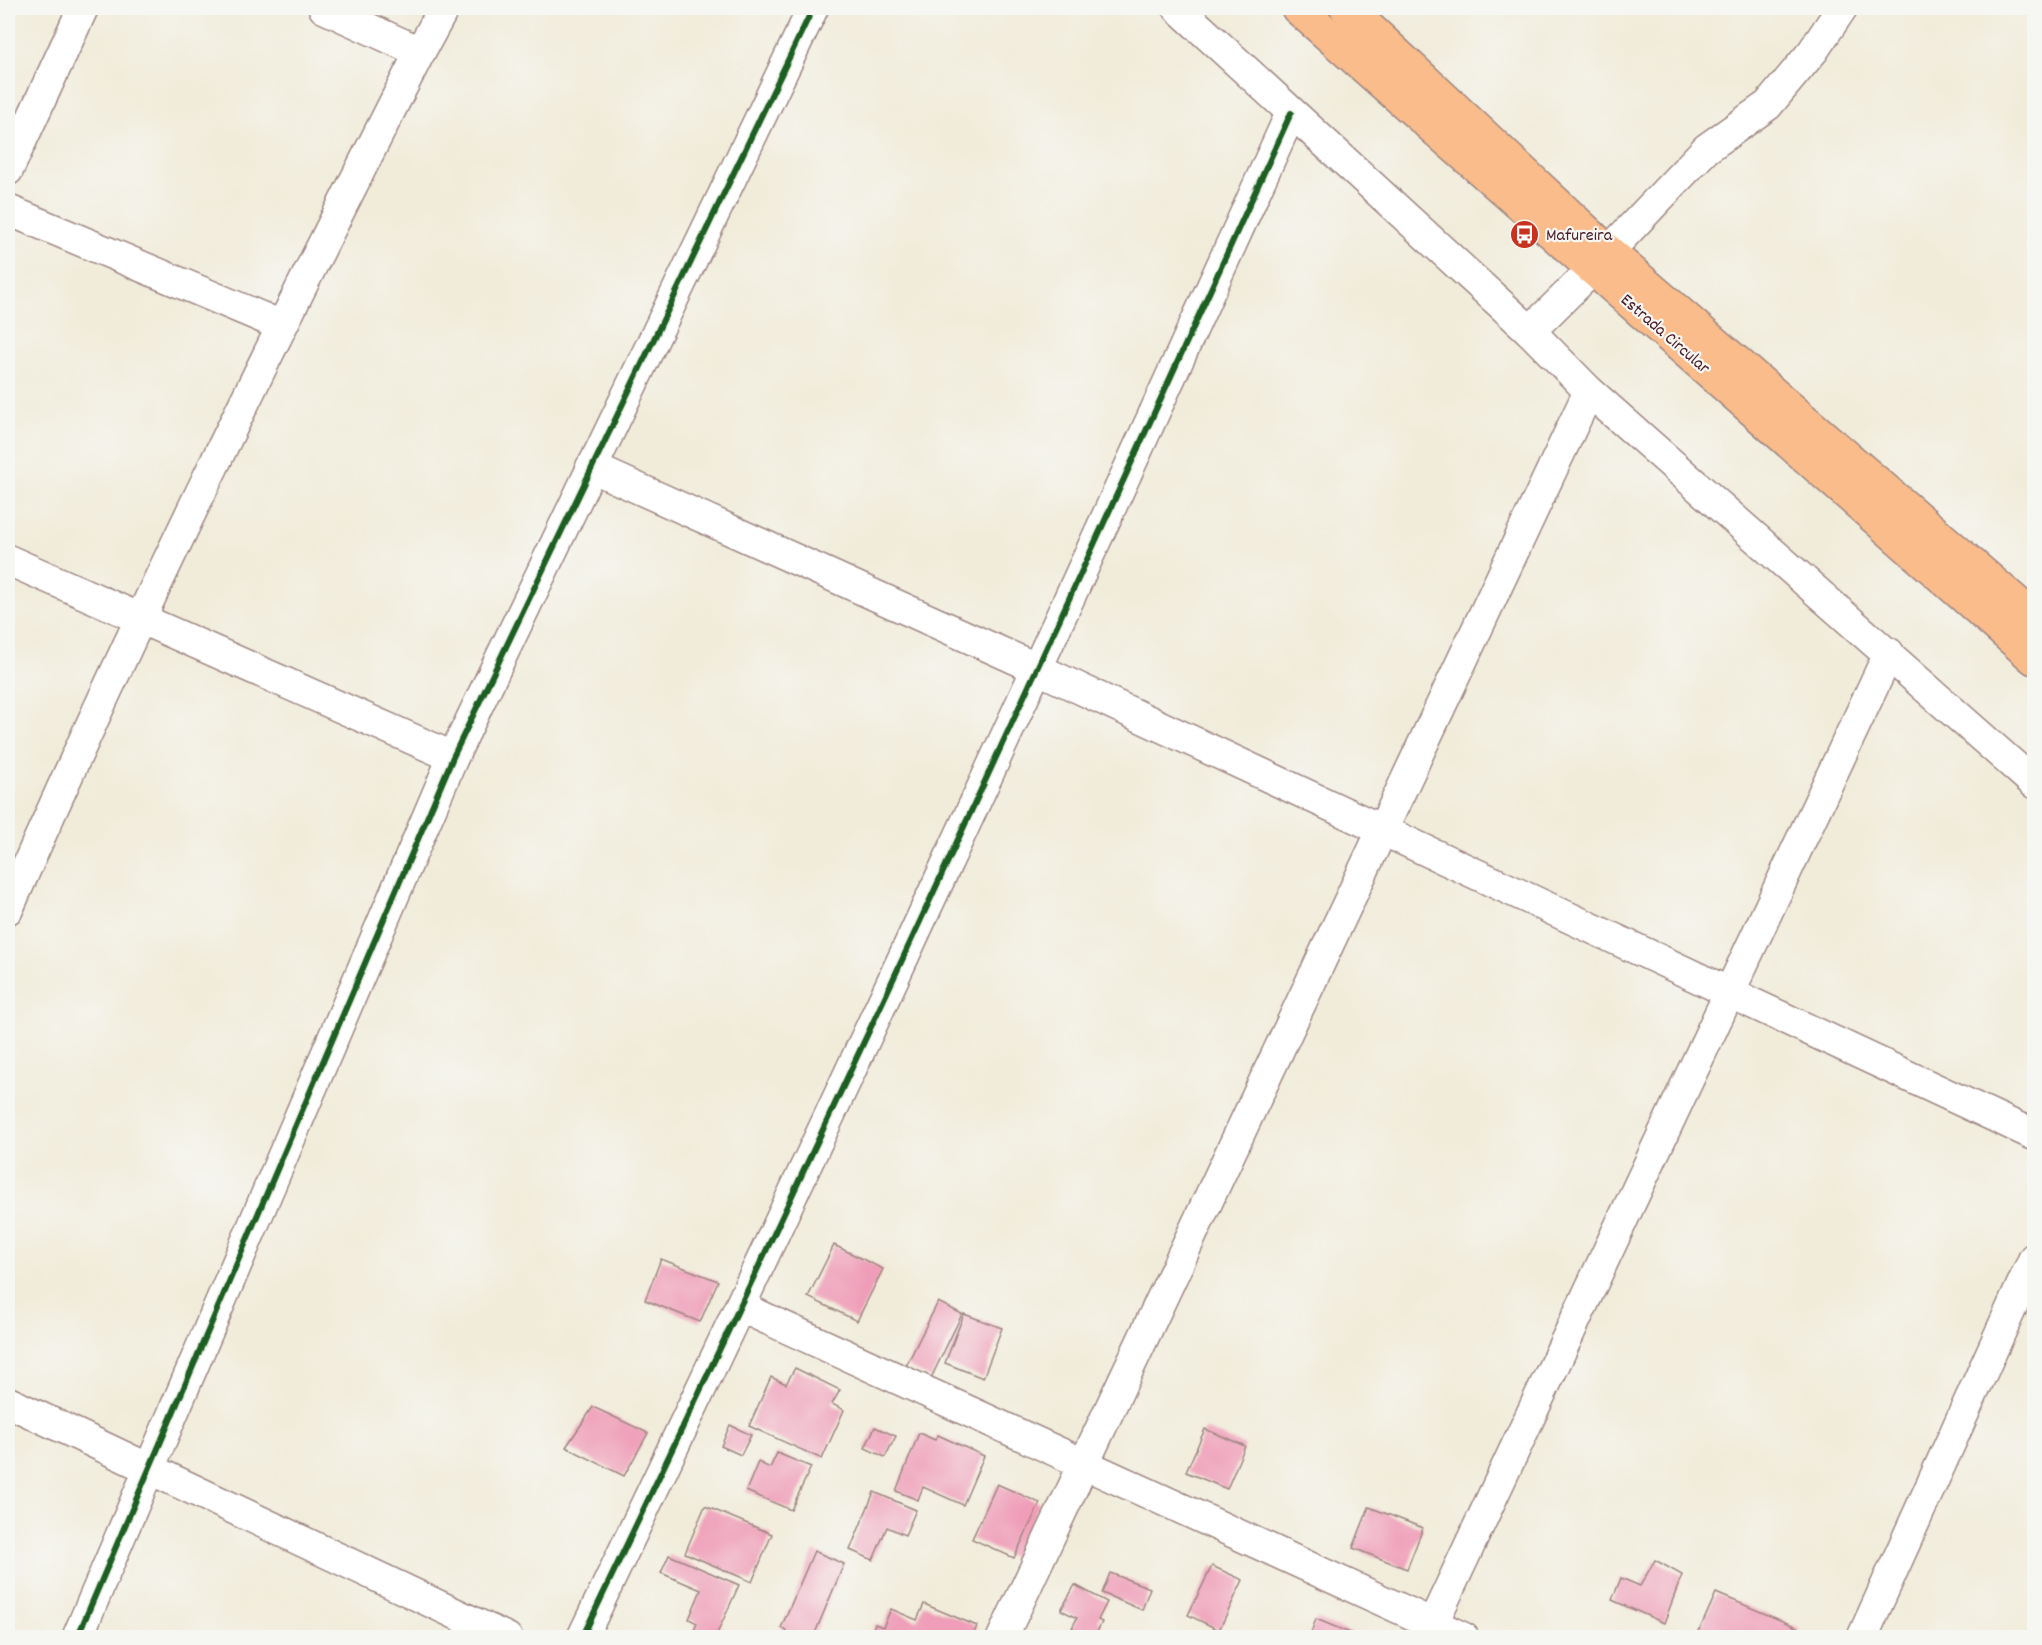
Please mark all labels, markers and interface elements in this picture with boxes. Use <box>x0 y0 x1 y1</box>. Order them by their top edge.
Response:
bus stop icon: Mafureira <box>1509 218 1541 250</box>
place label: Mafureira <box>1546 224 1613 249</box>
street label: Estrada Circular <box>1614 289 1715 381</box>

